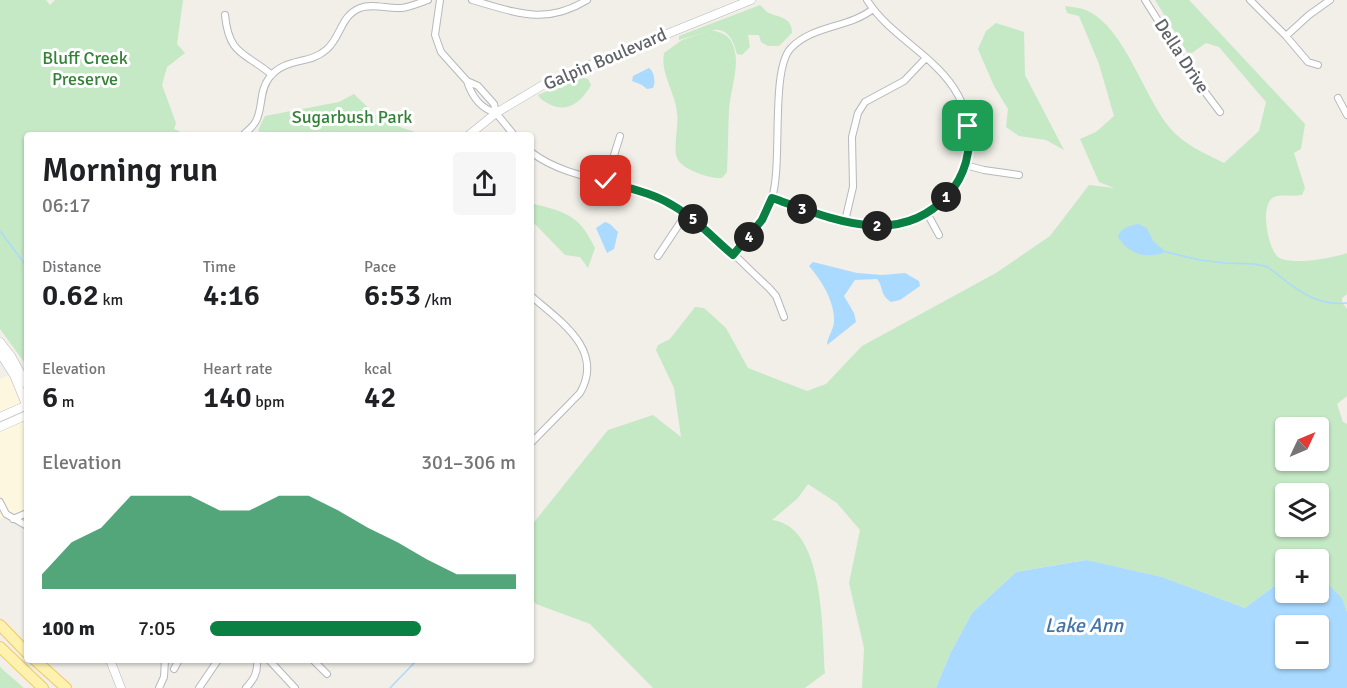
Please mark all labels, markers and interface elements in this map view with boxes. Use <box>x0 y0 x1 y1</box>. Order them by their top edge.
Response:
street label: Della Drive <box>1150 15 1214 97</box>
street label: Galpin Boulevard <box>540 23 670 95</box>
park label: Bluff Creek Preserve <box>42 47 128 90</box>
pin <box>942 100 993 151</box>
park label: Sugarbush Park <box>292 106 412 128</box>
icon: arrive <box>951 109 984 142</box>
text: Morning run <box>42 150 218 191</box>
button: share <box>453 152 516 215</box>
pin <box>580 155 631 206</box>
icon: check <box>589 164 622 197</box>
pin: 1 <box>931 182 961 212</box>
text: 1 <box>942 187 950 207</box>
text: 06:17 <box>42 193 91 218</box>
pin: 3 <box>787 194 817 224</box>
text: 3 <box>798 199 806 219</box>
pin: 5 <box>678 204 708 234</box>
text: 5 <box>689 209 697 229</box>
pin: 2 <box>862 211 892 241</box>
text: 2 <box>873 216 881 236</box>
pin: 4 <box>734 222 764 252</box>
text: 4 <box>745 227 753 247</box>
text: Distance <box>42 257 102 277</box>
text: Time <box>203 257 236 277</box>
text: Pace <box>364 257 396 277</box>
text: 0.62 <box>42 277 99 314</box>
text: 4:16 <box>203 277 260 314</box>
text: 6:53 <box>364 277 421 314</box>
text: km <box>99 290 123 310</box>
text: /km <box>421 290 452 310</box>
text: Elevation <box>42 359 106 379</box>
text: Heart rate <box>203 359 272 379</box>
text: kcal <box>364 359 392 379</box>
text: 6 <box>42 379 58 416</box>
text: 140 <box>203 379 252 416</box>
text: 42 <box>364 379 396 416</box>
text: m <box>58 392 74 412</box>
text: bpm <box>252 392 285 412</box>
north arrow <box>1275 417 1329 471</box>
map controls <box>1275 417 1329 669</box>
text: Elevation <box>42 450 122 475</box>
text: 301–306 m <box>421 450 516 475</box>
button: layers <box>1275 483 1329 537</box>
button: + <box>1275 549 1329 603</box>
water label: Lake Ann <box>1045 613 1124 638</box>
button: − <box>1275 615 1329 669</box>
text: 100 m <box>42 616 95 641</box>
text: 7:05 <box>138 616 176 641</box>

